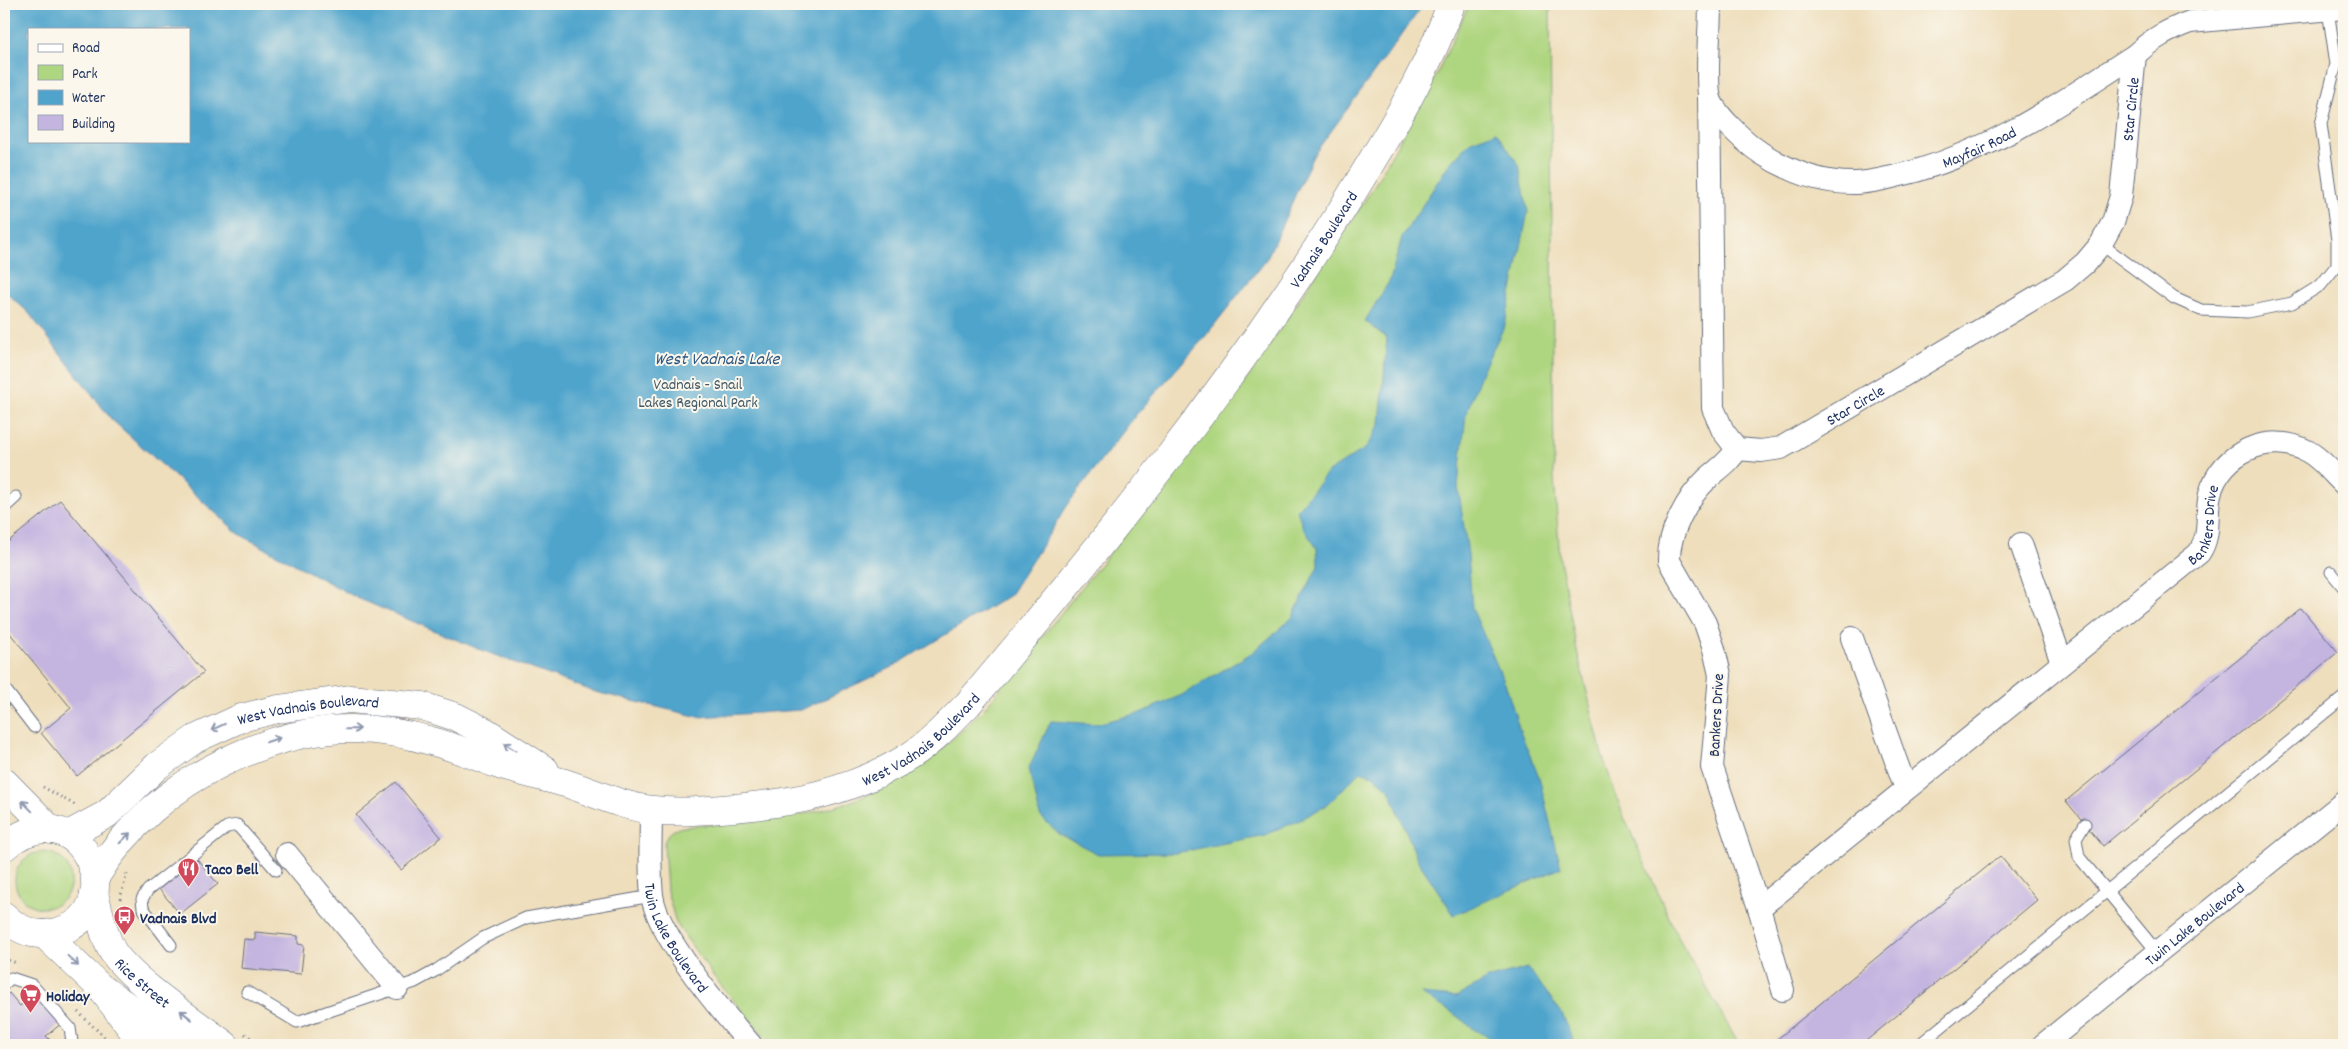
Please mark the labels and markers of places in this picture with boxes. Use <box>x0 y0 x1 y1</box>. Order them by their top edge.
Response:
restaurant icon: Taco Bell <box>177 856 201 887</box>
place label: Taco Bell <box>205 859 259 882</box>
bus stop icon: Vadnais Blvd <box>112 905 136 936</box>
place label: Vadnais Blvd <box>140 908 217 931</box>
supermarket icon: Holiday <box>18 983 42 1014</box>
place label: Holiday <box>46 986 91 1009</box>

